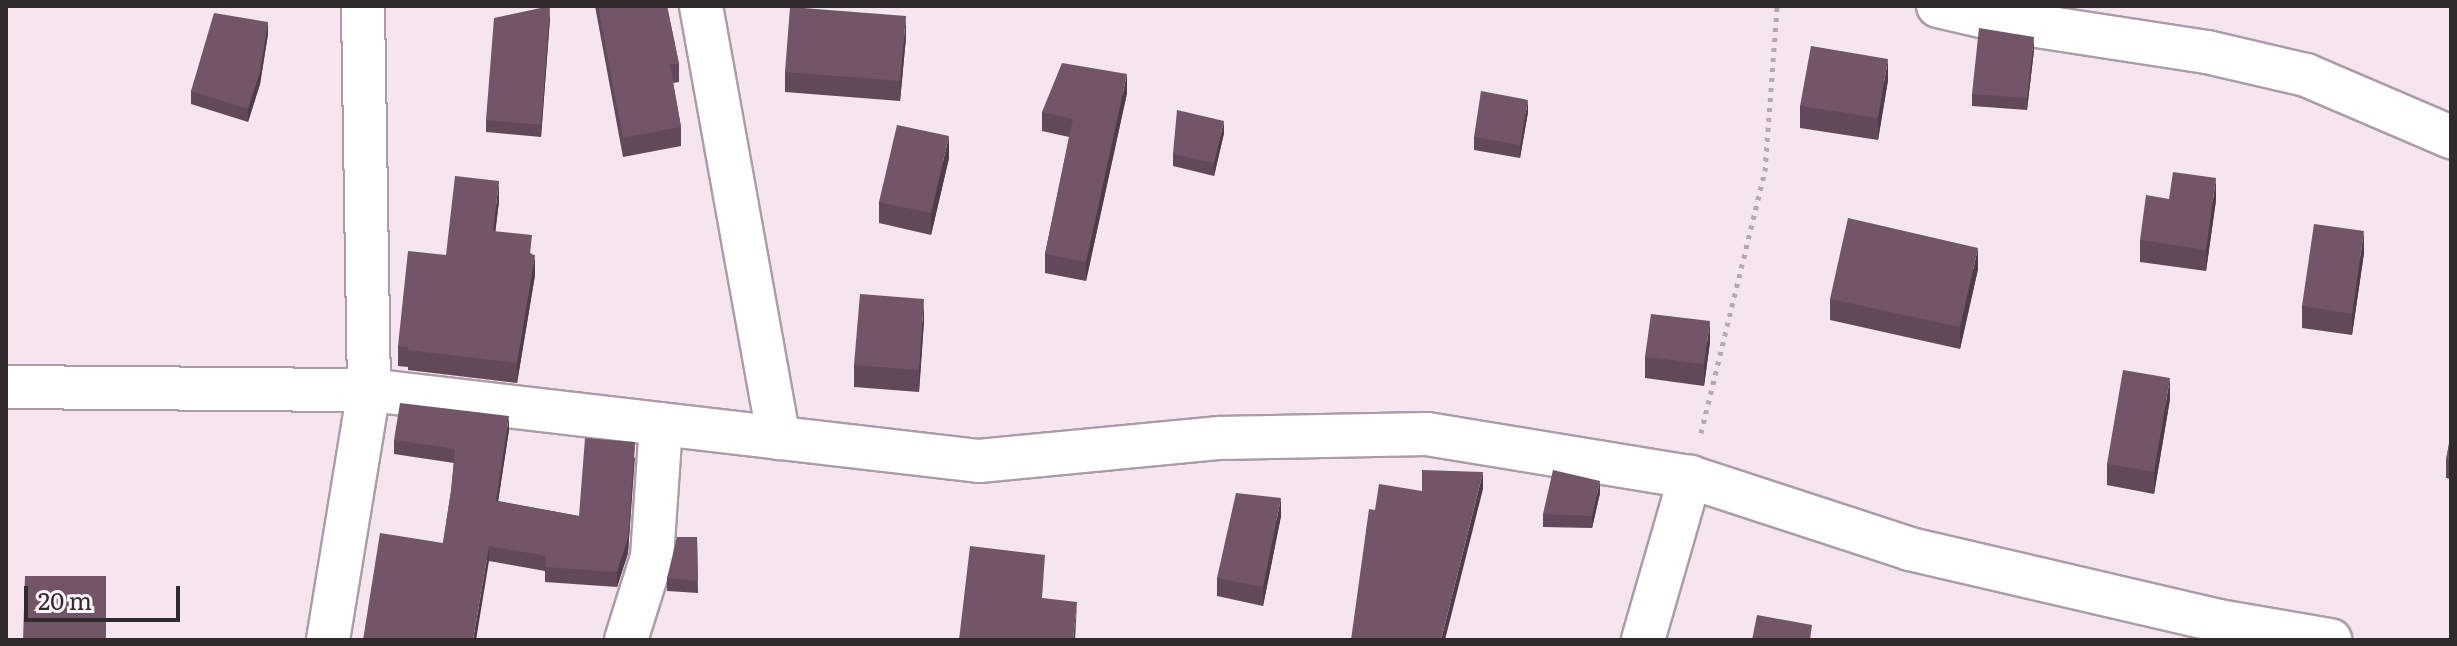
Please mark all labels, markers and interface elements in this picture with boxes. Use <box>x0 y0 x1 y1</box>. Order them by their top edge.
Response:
scale bar <box>28 570 184 620</box>
text: 20 m <box>38 582 92 617</box>

